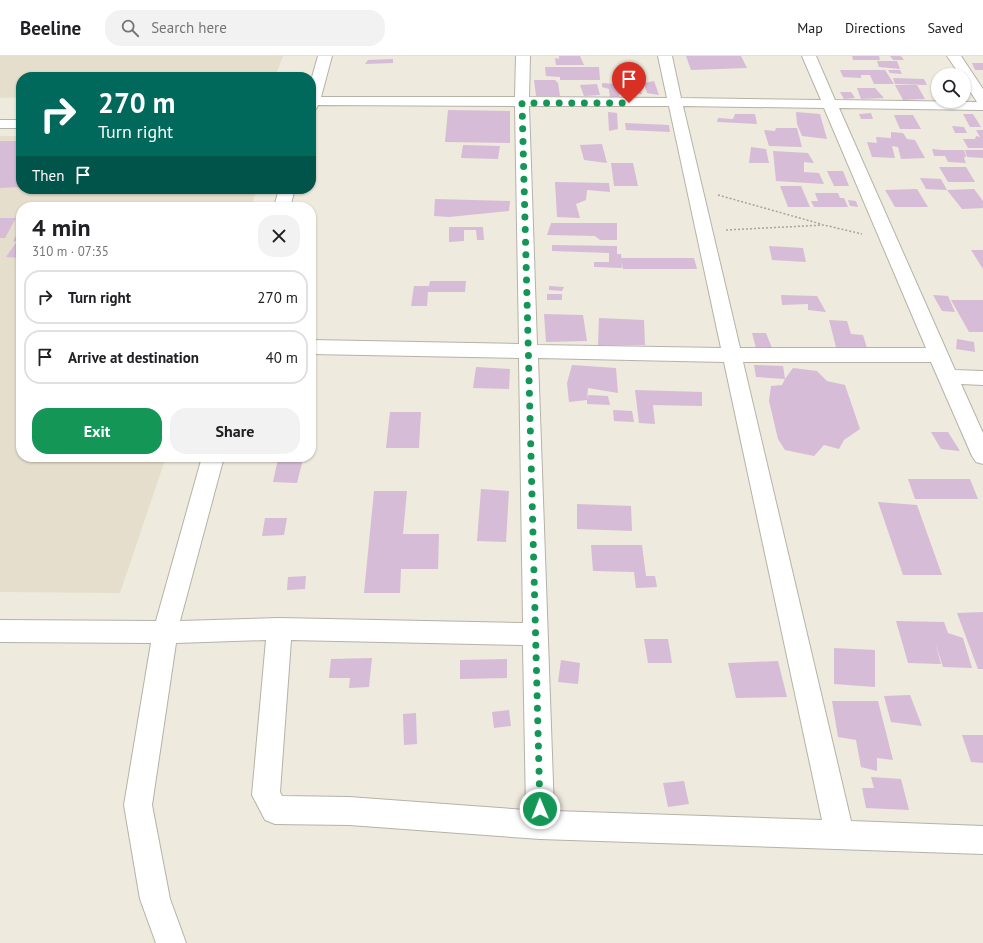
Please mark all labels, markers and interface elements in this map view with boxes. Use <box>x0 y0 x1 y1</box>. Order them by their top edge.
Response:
search box <box>105 10 385 46</box>
text: Beeline <box>20 16 81 40</box>
icon: search <box>119 17 141 39</box>
text: Search here <box>151 18 227 37</box>
text: Map <box>797 19 823 37</box>
text: Directions <box>845 19 905 37</box>
text: Saved <box>927 19 963 37</box>
pin <box>612 62 646 103</box>
icon: arrive <box>618 68 640 90</box>
map controls <box>931 68 971 108</box>
button: search <box>931 68 971 108</box>
text: 270 m <box>98 84 175 121</box>
icon: right <box>32 88 84 140</box>
text: Turn right <box>98 120 173 143</box>
icon: arrive <box>72 164 94 186</box>
text: Then <box>32 166 64 185</box>
text: 4 min <box>32 212 91 243</box>
button: close <box>258 215 300 257</box>
text: 310 m · 07:35 <box>32 243 109 260</box>
icon: right <box>34 286 56 308</box>
text: Turn right <box>68 288 131 307</box>
text: 270 m <box>257 288 298 307</box>
icon: arrive <box>34 346 56 368</box>
text: Arrive at destination <box>68 348 199 367</box>
text: 40 m <box>265 348 298 367</box>
button: Exit <box>32 408 162 454</box>
button: Share <box>170 408 300 454</box>
position arrow <box>519 788 561 830</box>

